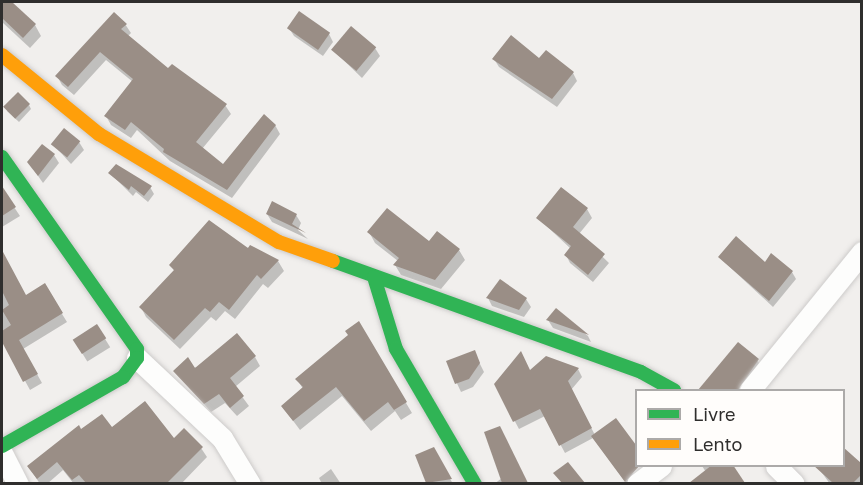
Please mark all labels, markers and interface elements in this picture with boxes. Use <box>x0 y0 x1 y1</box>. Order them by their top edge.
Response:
legend <box>635 389 845 467</box>
text: Livre <box>693 403 735 425</box>
text: Lento <box>693 433 742 455</box>

